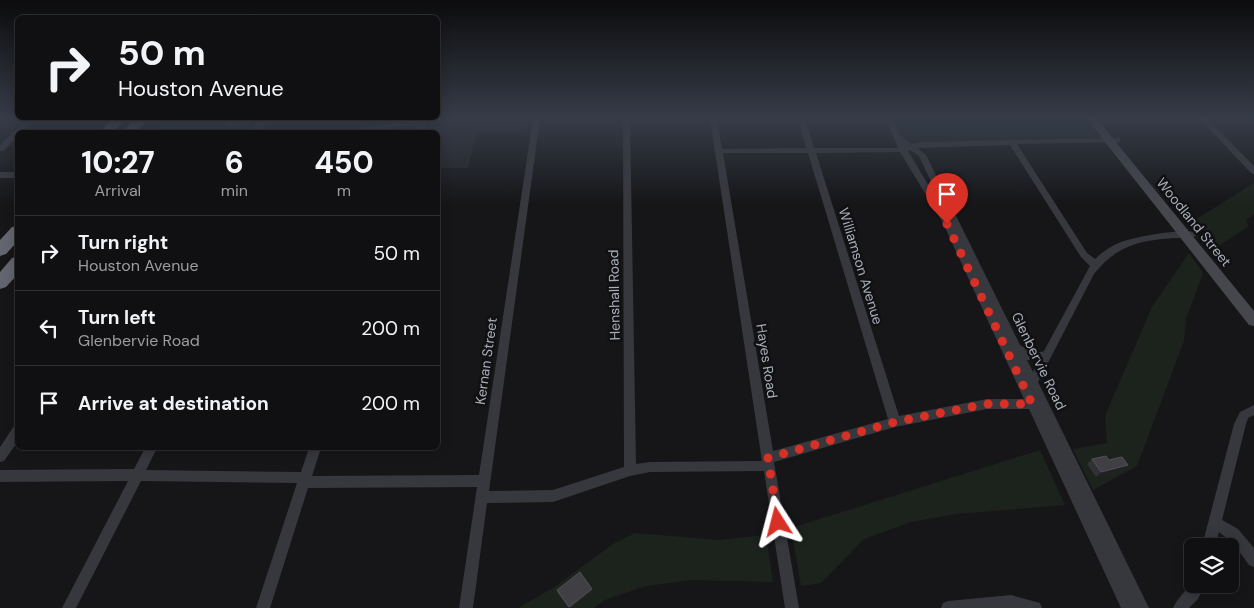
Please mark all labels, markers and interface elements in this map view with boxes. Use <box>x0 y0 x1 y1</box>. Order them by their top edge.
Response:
text: 50 m <box>118 30 206 76</box>
icon: right <box>35 35 100 100</box>
text: Houston Avenue <box>118 74 284 103</box>
text: 10:27 <box>81 143 155 182</box>
text: 6 <box>225 143 244 182</box>
text: 450 <box>314 143 374 182</box>
pin <box>926 173 968 224</box>
street label: Woodland Street <box>1153 174 1235 270</box>
text: Arrival <box>95 180 141 201</box>
text: min <box>221 180 248 201</box>
text: m <box>337 180 351 201</box>
icon: arrive <box>933 180 961 208</box>
street label: Williamson Avenue <box>835 205 887 327</box>
text: Turn right <box>78 230 168 255</box>
icon: right <box>35 239 63 267</box>
text: 50 m <box>373 241 420 266</box>
street label: Henshall Road <box>604 249 624 341</box>
text: Houston Avenue <box>78 255 199 276</box>
text: Turn left <box>78 305 156 330</box>
street label: Glenbervie Road <box>1008 309 1070 413</box>
icon: left <box>35 314 63 342</box>
text: 200 m <box>361 316 420 341</box>
street label: Kernan Street <box>471 316 501 406</box>
street label: Hayes Road <box>752 322 782 400</box>
text: Glenbervie Road <box>78 330 200 351</box>
icon: arrive <box>35 389 63 417</box>
text: Arrive at destination <box>78 391 269 416</box>
text: 200 m <box>361 391 420 416</box>
position arrow <box>751 495 803 547</box>
map controls <box>1184 538 1239 593</box>
button: layers <box>1184 538 1239 593</box>

